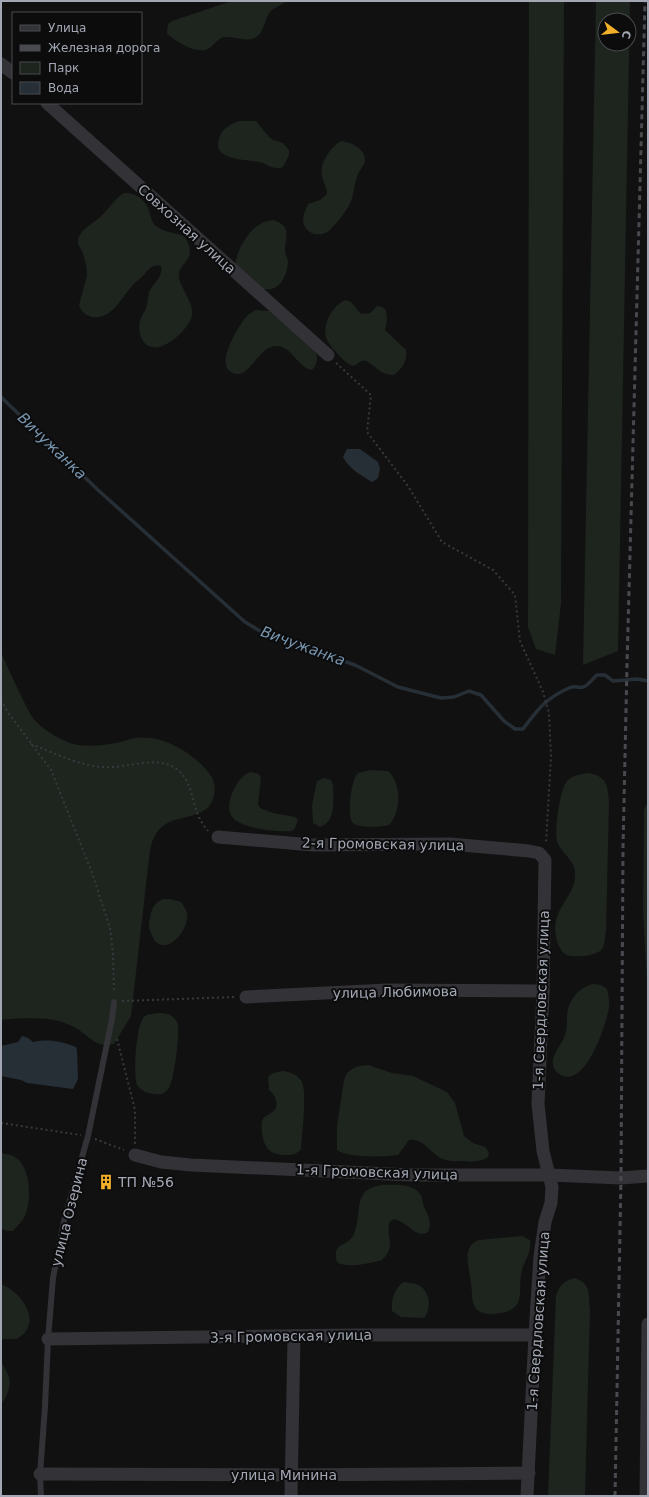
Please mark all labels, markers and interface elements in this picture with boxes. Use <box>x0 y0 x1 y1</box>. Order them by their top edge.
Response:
legend <box>12 12 142 104</box>
north arrow <box>597 12 637 52</box>
text: Улица <box>48 21 86 35</box>
text: С <box>619 29 634 40</box>
text: Железная дорога <box>48 41 160 55</box>
text: Парк <box>48 61 79 75</box>
text: Вода <box>48 81 79 95</box>
street label: Совхозная улица <box>135 181 239 277</box>
water label: Вичужанка <box>14 409 90 483</box>
water label: Вичужанка <box>258 622 348 670</box>
street label: 2-я Громовская улица <box>302 835 464 853</box>
street label: 1-я Свердловская улица <box>530 910 552 1090</box>
street label: улица Любимова <box>332 983 458 1001</box>
street label: улица Озерина <box>48 1156 90 1268</box>
street label: 1-я Громовская улица <box>296 1161 458 1183</box>
building icon: ТП №56 <box>97 1173 115 1191</box>
place label: ТП №56 <box>117 1174 174 1190</box>
street label: 1-я Свердловская улица <box>524 1231 552 1411</box>
street label: 3-я Громовская улица <box>210 1327 372 1345</box>
street label: улица Минина <box>231 1467 337 1483</box>

